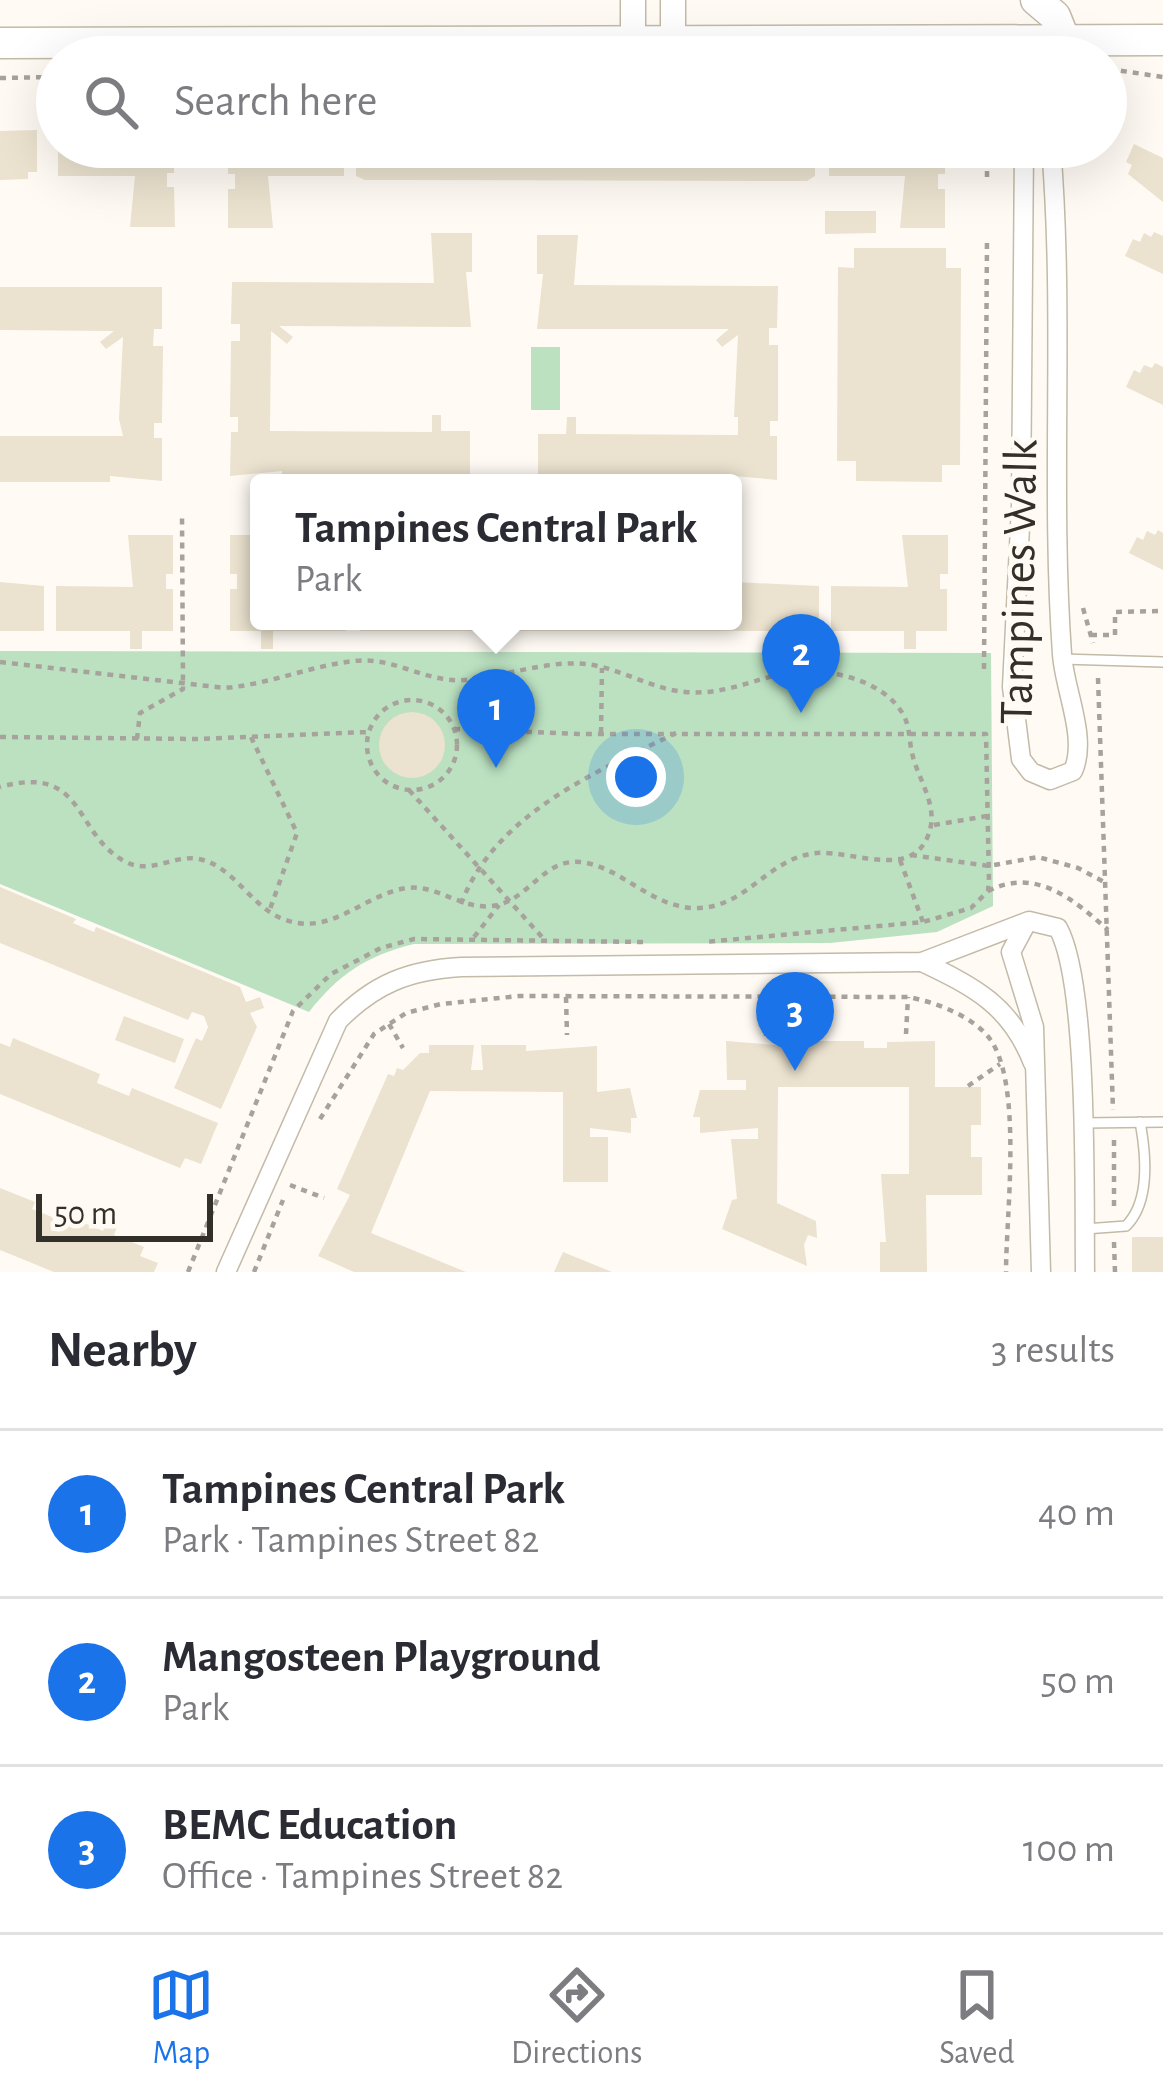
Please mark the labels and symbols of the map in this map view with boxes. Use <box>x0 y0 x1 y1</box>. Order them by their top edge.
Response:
street label: Tampines Walk <box>994 439 1046 725</box>
pin: 2 <box>762 614 840 713</box>
pin: 1 <box>457 669 535 768</box>
your location <box>606 747 666 807</box>
pin: 3 <box>756 972 834 1071</box>
scale bar <box>36 1188 213 1241</box>

